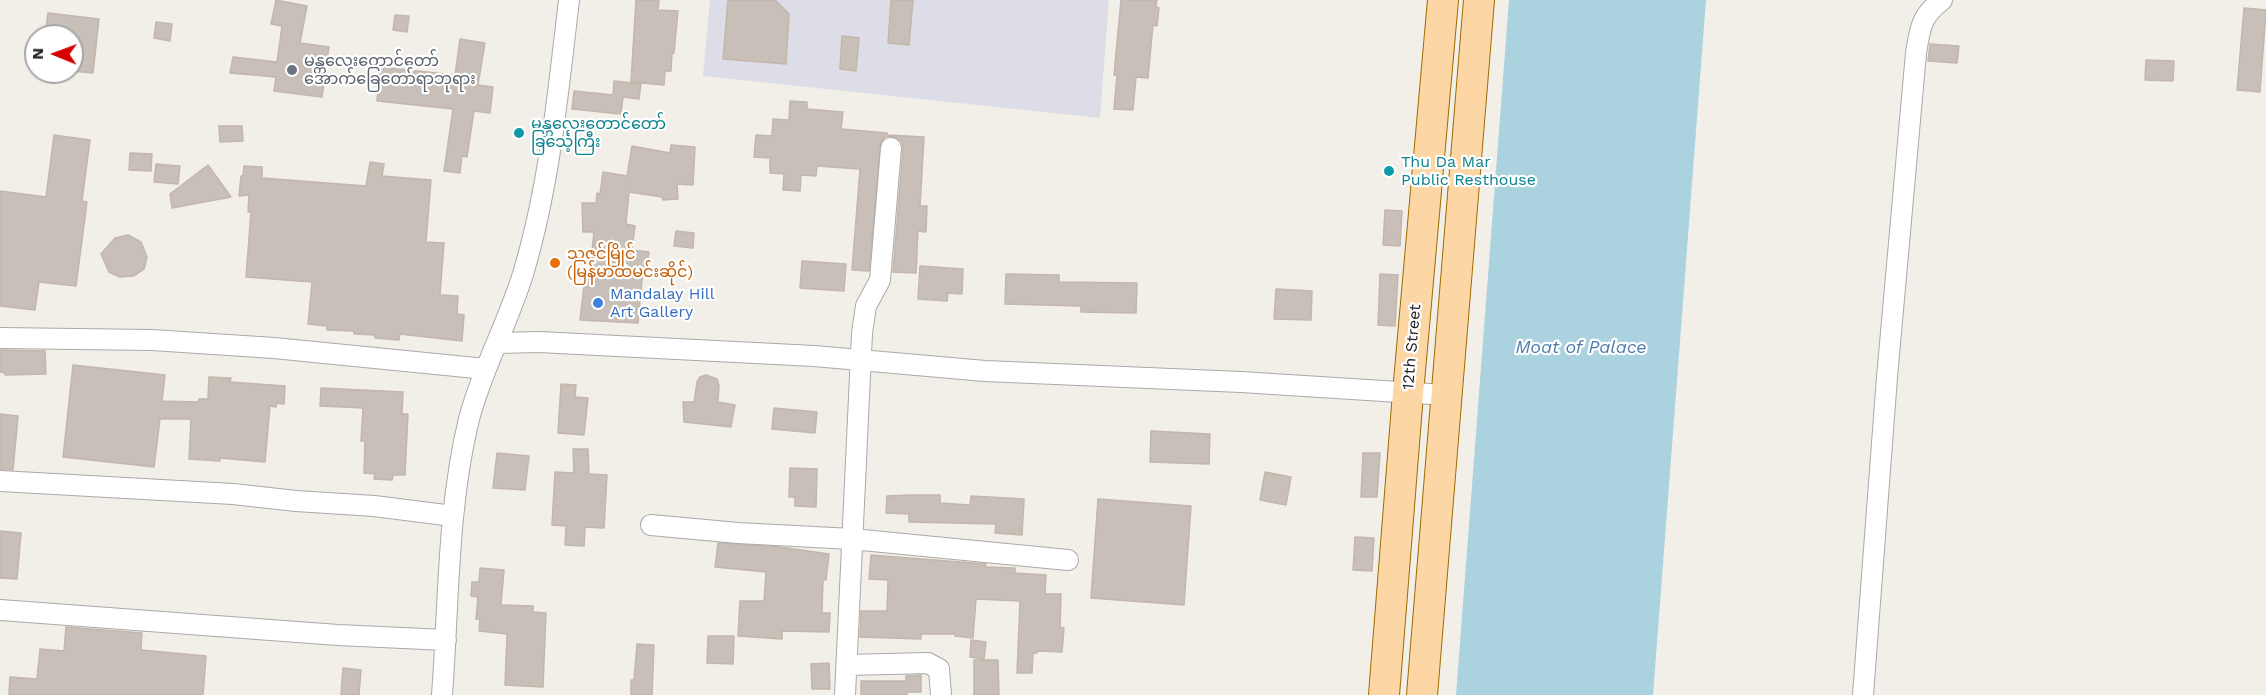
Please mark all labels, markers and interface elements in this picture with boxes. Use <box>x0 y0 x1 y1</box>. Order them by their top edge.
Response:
north arrow <box>24 24 84 84</box>
text: N <box>28 48 47 60</box>
place label: မန္တ‌လေးတောင်တော် အောက်ခြေတော်ရာဘုရား‌ <box>304 51 476 89</box>
marker: မန္တ‌လေးတောင်တော် အောက်ခြေတော်ရာဘုရား‌ <box>285 63 299 77</box>
place label: မန္တလေးတောင်တော် ‌ခြင်္သေ့ကြီး <box>531 114 666 152</box>
marker: မန္တလေးတောင်တော် ‌ခြင်္သေ့ကြီး <box>512 126 526 140</box>
place label: Thu Da Mar Public Resthouse <box>1401 152 1536 190</box>
marker: Thu Da Mar Public Resthouse <box>1382 164 1396 178</box>
place label: သဇင်မြိုင် (မြန်မာထမင်းဆိုင်) <box>567 244 693 282</box>
marker: သဇင်မြိုင် (မြန်မာထမင်းဆိုင်) <box>548 256 562 270</box>
place label: Mandalay Hill Art Gallery <box>610 284 715 322</box>
marker: Mandalay Hill Art Gallery <box>591 296 605 310</box>
street label: 12th Street <box>1399 303 1425 391</box>
water label: Moat of Palace <box>1515 337 1647 359</box>

